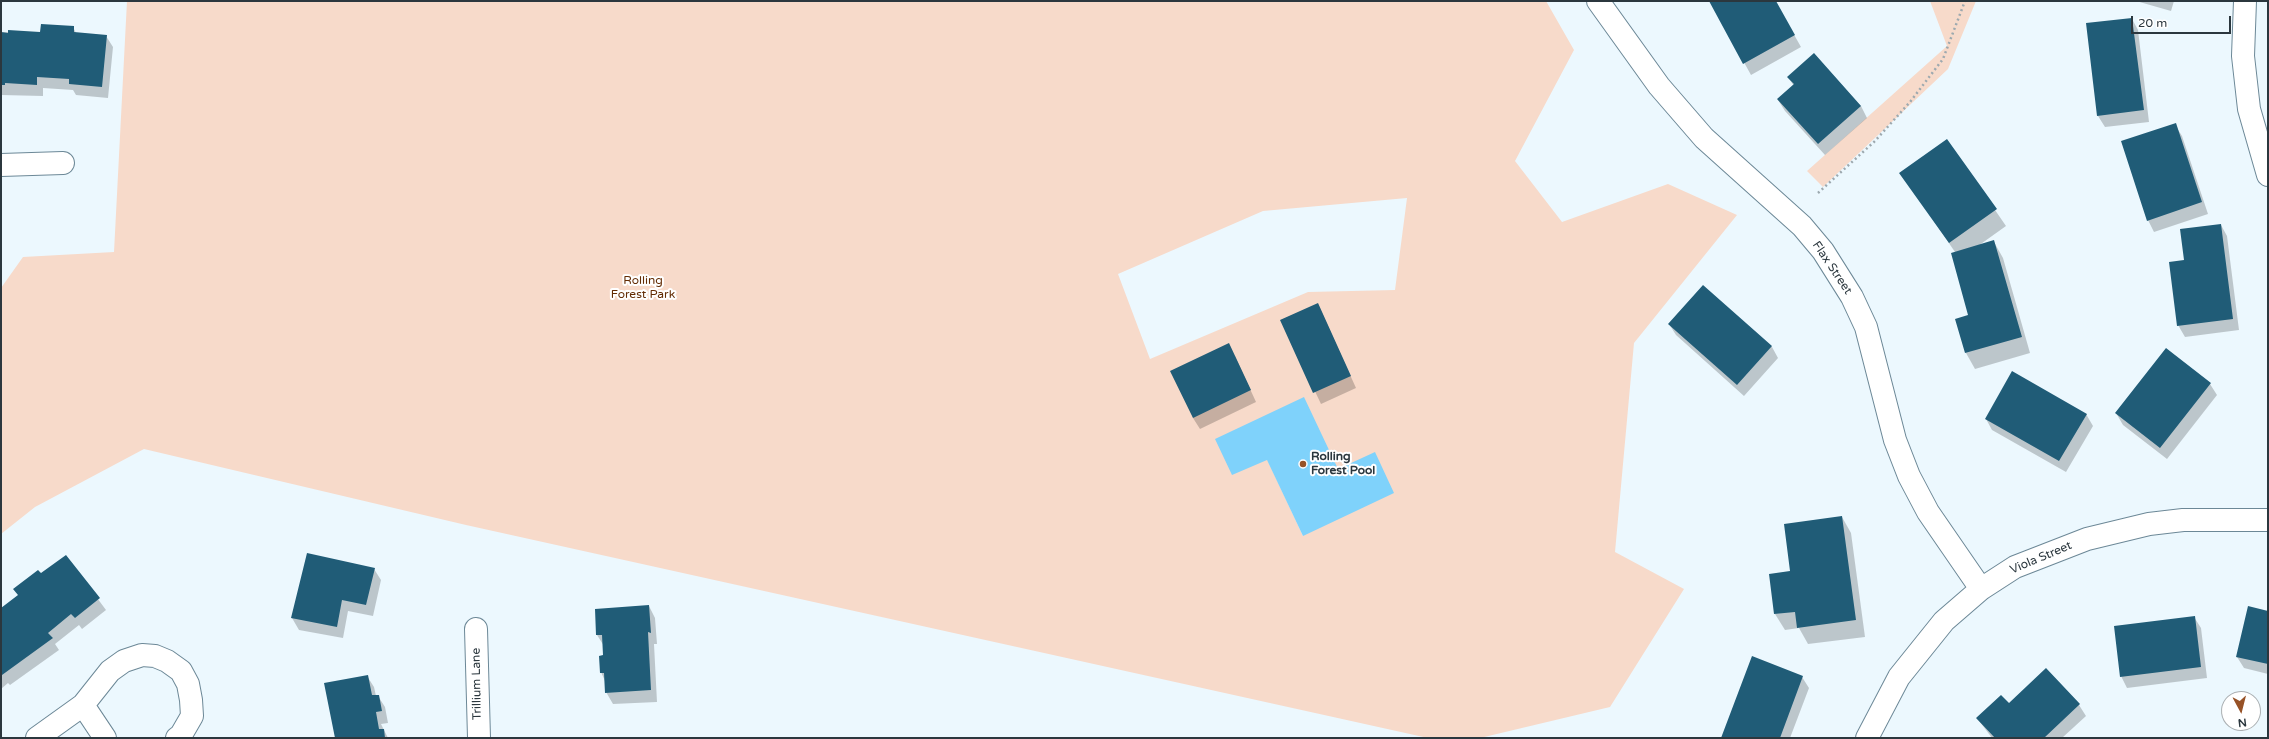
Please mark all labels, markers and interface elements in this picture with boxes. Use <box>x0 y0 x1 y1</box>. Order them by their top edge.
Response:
scale bar <box>2133 8 2233 34</box>
text: 20 m <box>2138 16 2167 30</box>
street label: Flax Street <box>1809 239 1855 297</box>
park label: Rolling Forest Park <box>611 274 675 302</box>
place label: Rolling Forest Pool <box>1311 450 1375 478</box>
marker: Rolling Forest Pool <box>1298 459 1308 469</box>
street label: Viola Street <box>2008 539 2074 577</box>
street label: Trillium Lane <box>469 648 485 720</box>
north arrow <box>2221 691 2261 731</box>
text: N <box>2237 715 2248 729</box>

